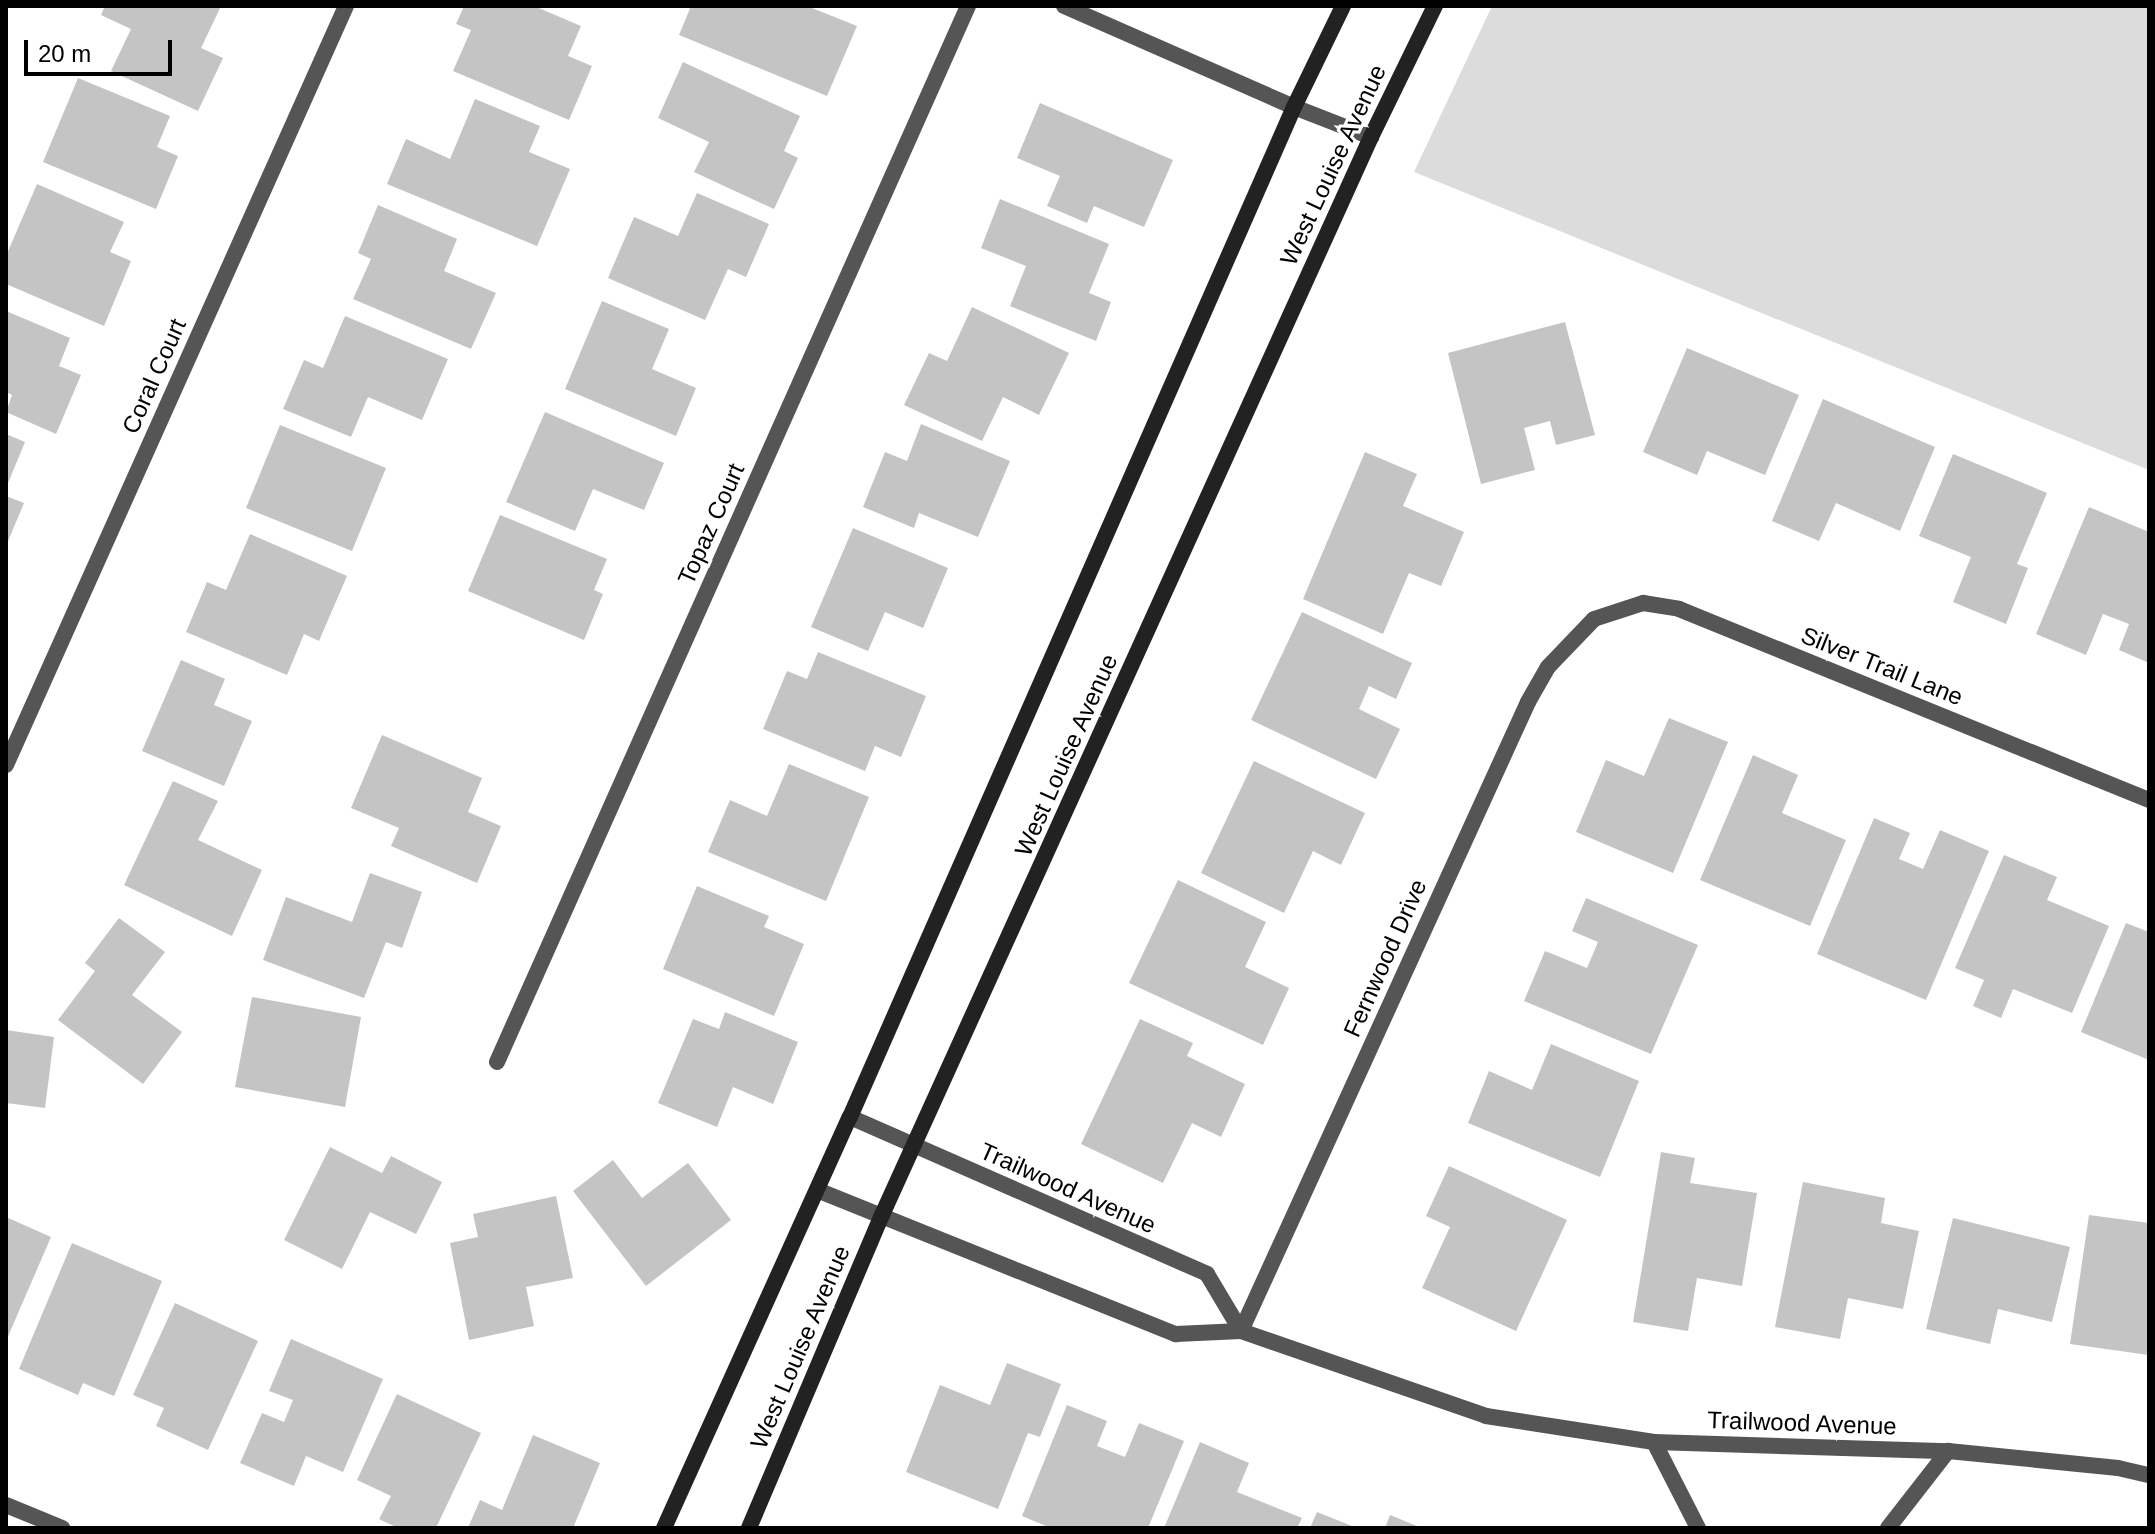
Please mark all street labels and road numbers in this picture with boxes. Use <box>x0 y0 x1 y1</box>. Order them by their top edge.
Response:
street label: West Louise Avenue <box>1274 60 1392 270</box>
street label: Coral Court <box>116 314 192 438</box>
street label: Topaz Court <box>672 459 750 589</box>
street label: Silver Trail Lane <box>1797 620 1967 712</box>
street label: West Louise Avenue <box>1008 649 1124 861</box>
street label: Fernwood Drive <box>1337 875 1433 1041</box>
street label: Trailwood Avenue <box>975 1136 1161 1240</box>
street label: West Louise Avenue <box>744 1240 856 1454</box>
street label: Trailwood Avenue <box>1706 1405 1898 1441</box>

